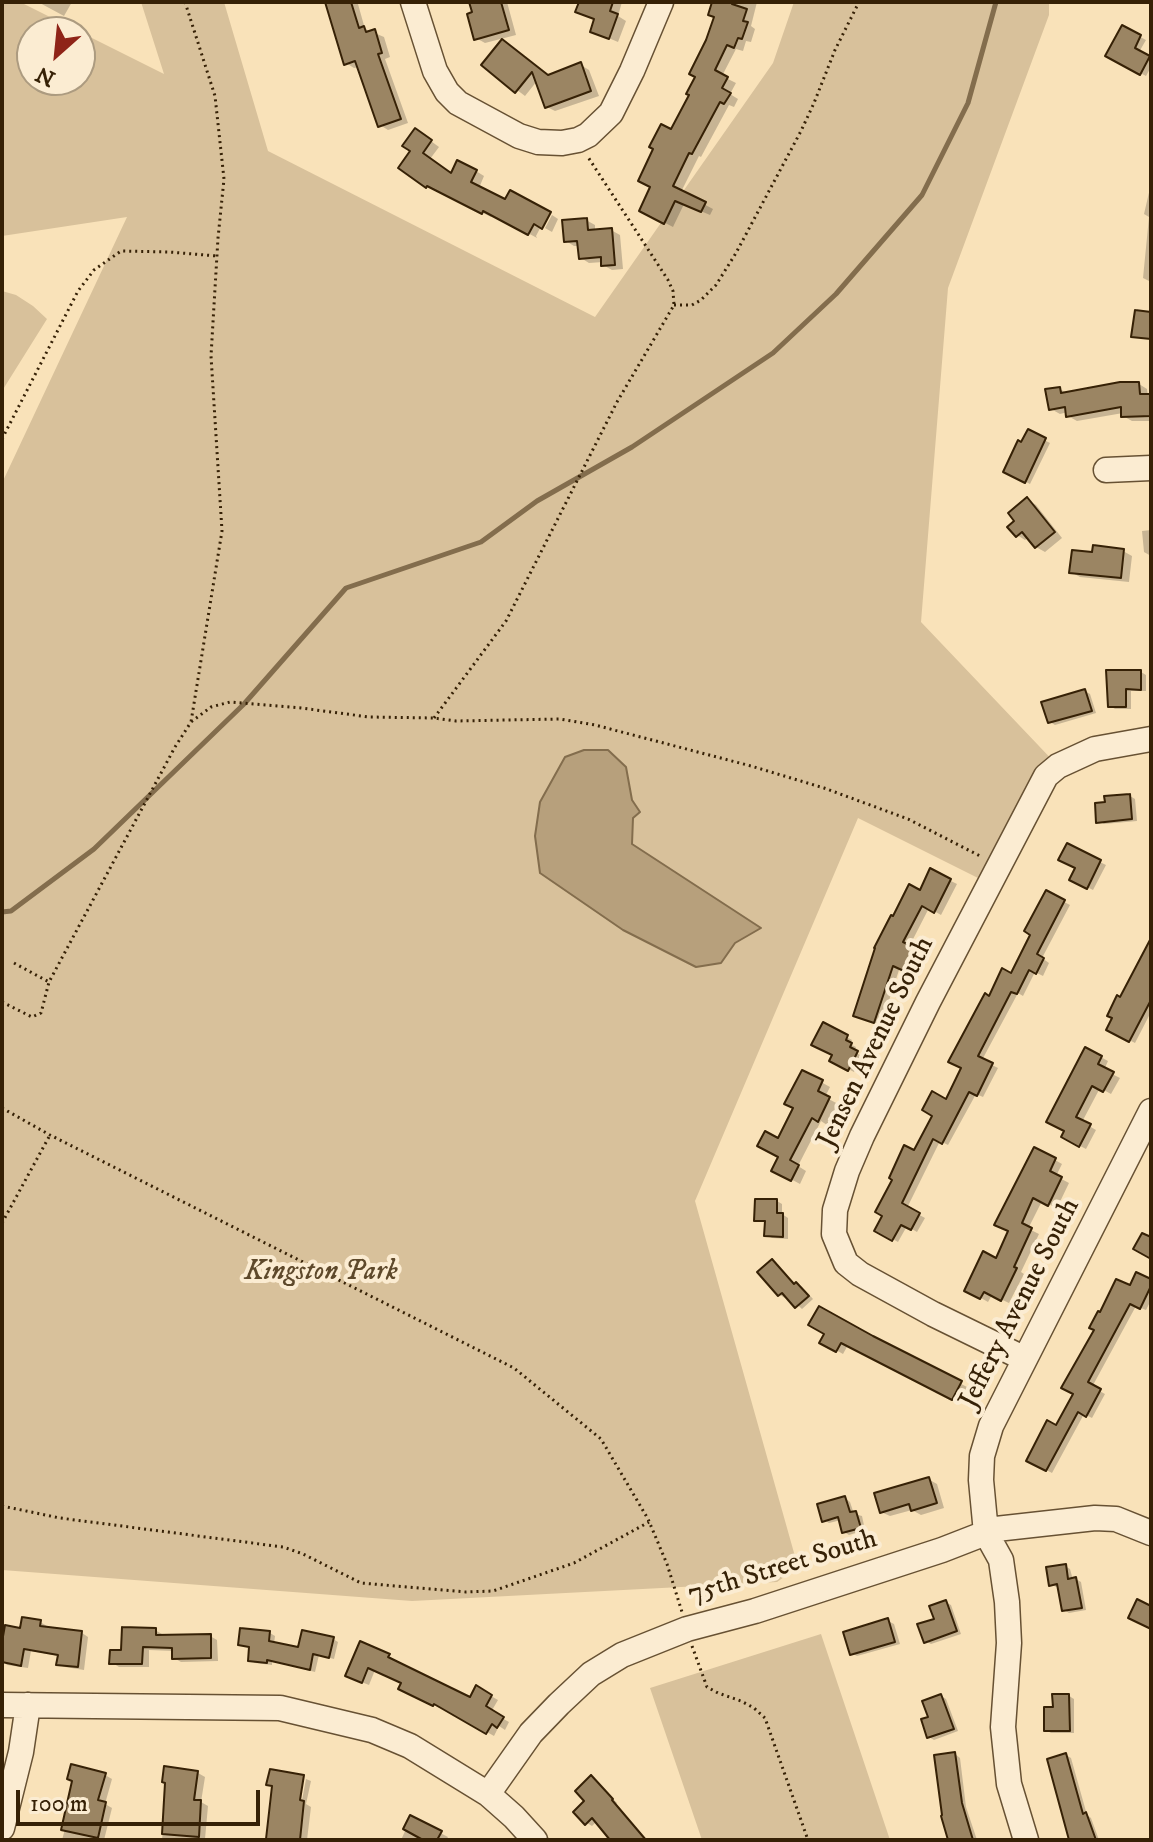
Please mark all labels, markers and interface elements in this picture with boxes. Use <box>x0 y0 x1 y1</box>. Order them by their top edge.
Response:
north arrow <box>16 16 96 96</box>
text: N <box>32 60 60 92</box>
street label: Jensen Avenue South <box>811 932 943 1154</box>
street label: Jeffery Avenue South <box>954 1193 1088 1415</box>
park label: Kingston Park <box>244 1256 398 1290</box>
street label: 75th Street South <box>684 1523 882 1613</box>
scale bar <box>20 1774 264 1824</box>
text: 100 m <box>30 1789 88 1819</box>

